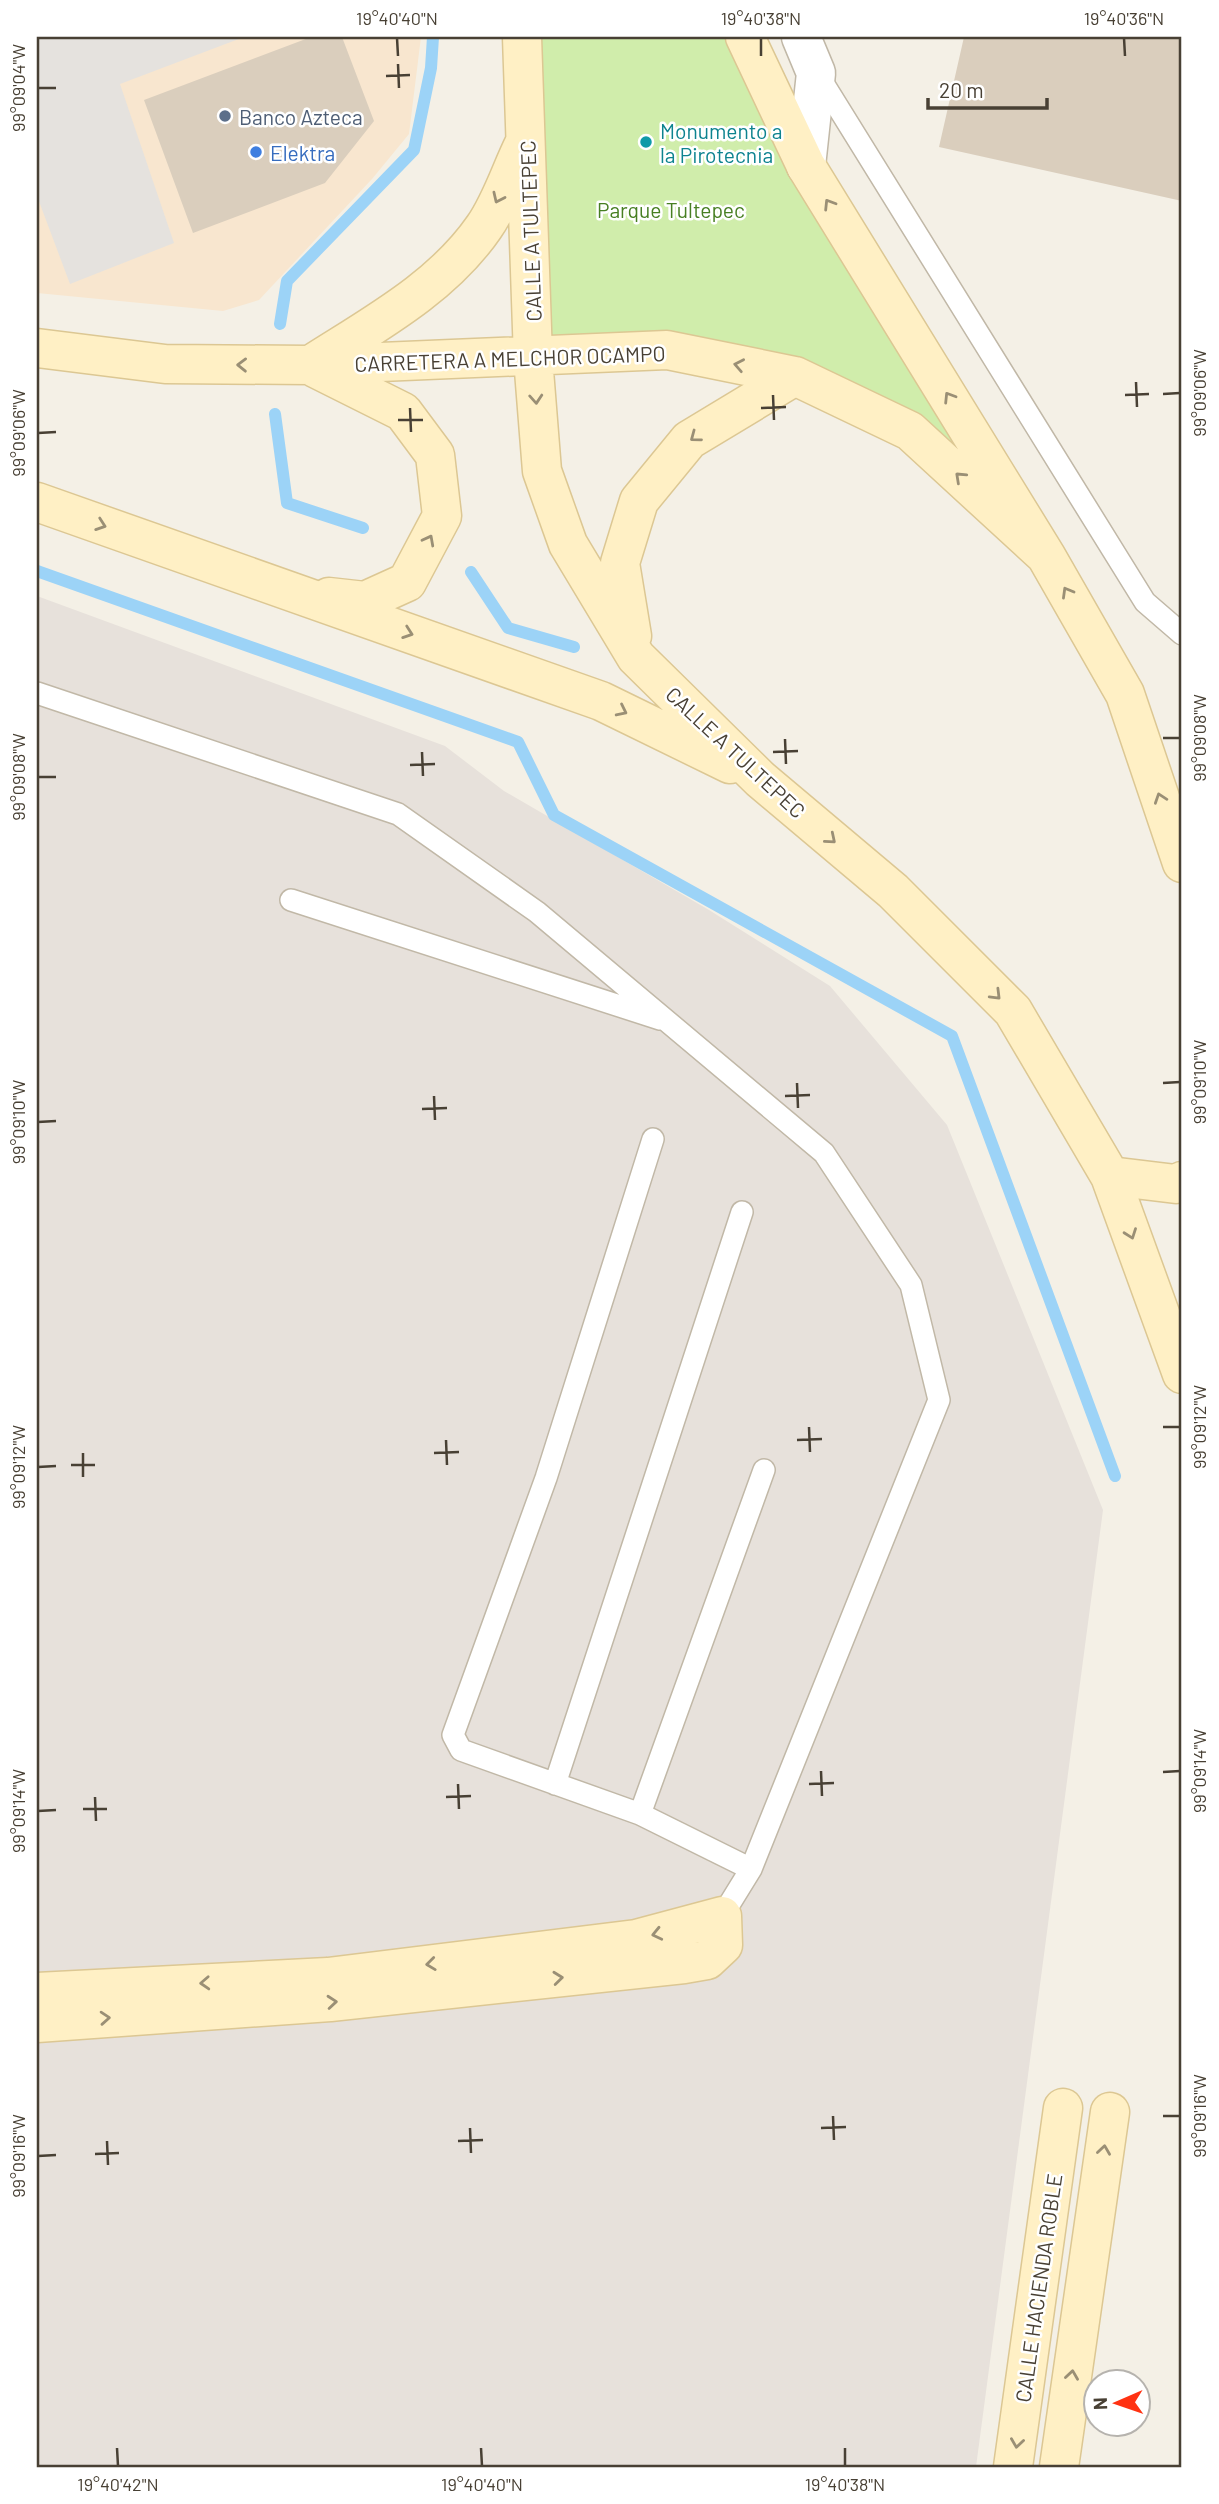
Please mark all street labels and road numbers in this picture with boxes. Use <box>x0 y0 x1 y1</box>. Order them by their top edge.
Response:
street label: CALLE A TULTEPEC <box>514 140 546 322</box>
street label: CARRETERA A MELCHOR OCAMPO <box>354 340 666 376</box>
street label: CALLE A TULTEPEC <box>661 681 811 823</box>
street label: CALLE HACIENDA ROBLE <box>1010 2172 1066 2404</box>

